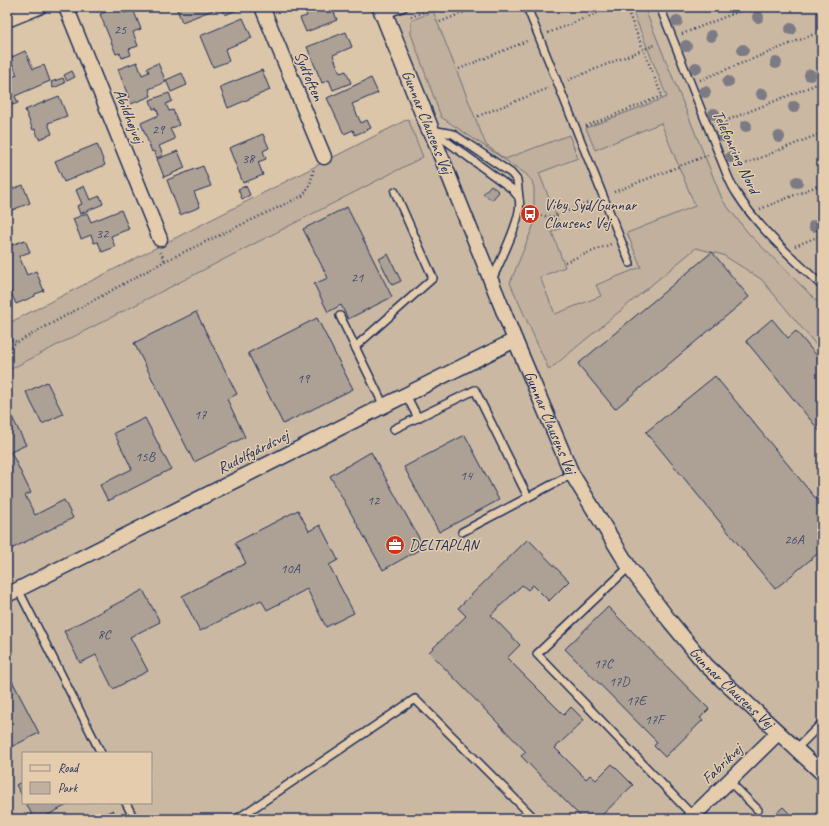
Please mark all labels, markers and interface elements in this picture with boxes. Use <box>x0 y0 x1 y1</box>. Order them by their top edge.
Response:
house number: 25 <box>114 21 127 38</box>
street label: Sydtoften <box>290 48 329 105</box>
street label: Gunnar Clausens Vej <box>397 67 458 179</box>
street label: Abildhøjvej <box>109 86 150 148</box>
street label: Telefonring Nord <box>708 107 765 199</box>
house number: 29 <box>152 121 166 138</box>
house number: 38 <box>242 150 256 167</box>
place label: Viby Syd/Gunnar Clausens Vej <box>544 195 637 233</box>
bus stop icon: Viby Syd/Gunnar Clausens Vej <box>519 203 541 225</box>
house number: 32 <box>96 225 110 242</box>
house number: 21 <box>351 269 364 286</box>
street label: Gunnar Clausens Vej <box>519 368 582 479</box>
house number: 19 <box>297 370 311 387</box>
house number: 17 <box>194 406 207 423</box>
street label: Rudolfgårdsvej <box>214 424 294 478</box>
house number: 15B <box>135 448 157 465</box>
house number: 14 <box>460 467 474 484</box>
house number: 12 <box>367 492 381 509</box>
house number: 26A <box>784 531 805 548</box>
office icon: DELTAPLAN <box>384 534 406 556</box>
place label: DELTAPLAN <box>409 535 481 555</box>
house number: 10A <box>280 560 301 577</box>
house number: 8C <box>98 626 112 643</box>
street label: Gunnar Clausens Vej <box>685 643 780 735</box>
house number: 17C <box>593 655 614 672</box>
house number: 17D <box>609 673 631 690</box>
house number: 17E <box>626 692 648 709</box>
house number: 17F <box>645 711 667 728</box>
street label: Fabrikvej <box>697 738 749 788</box>
legend <box>22 752 152 804</box>
text: Road <box>58 760 80 776</box>
text: Park <box>58 780 79 796</box>

